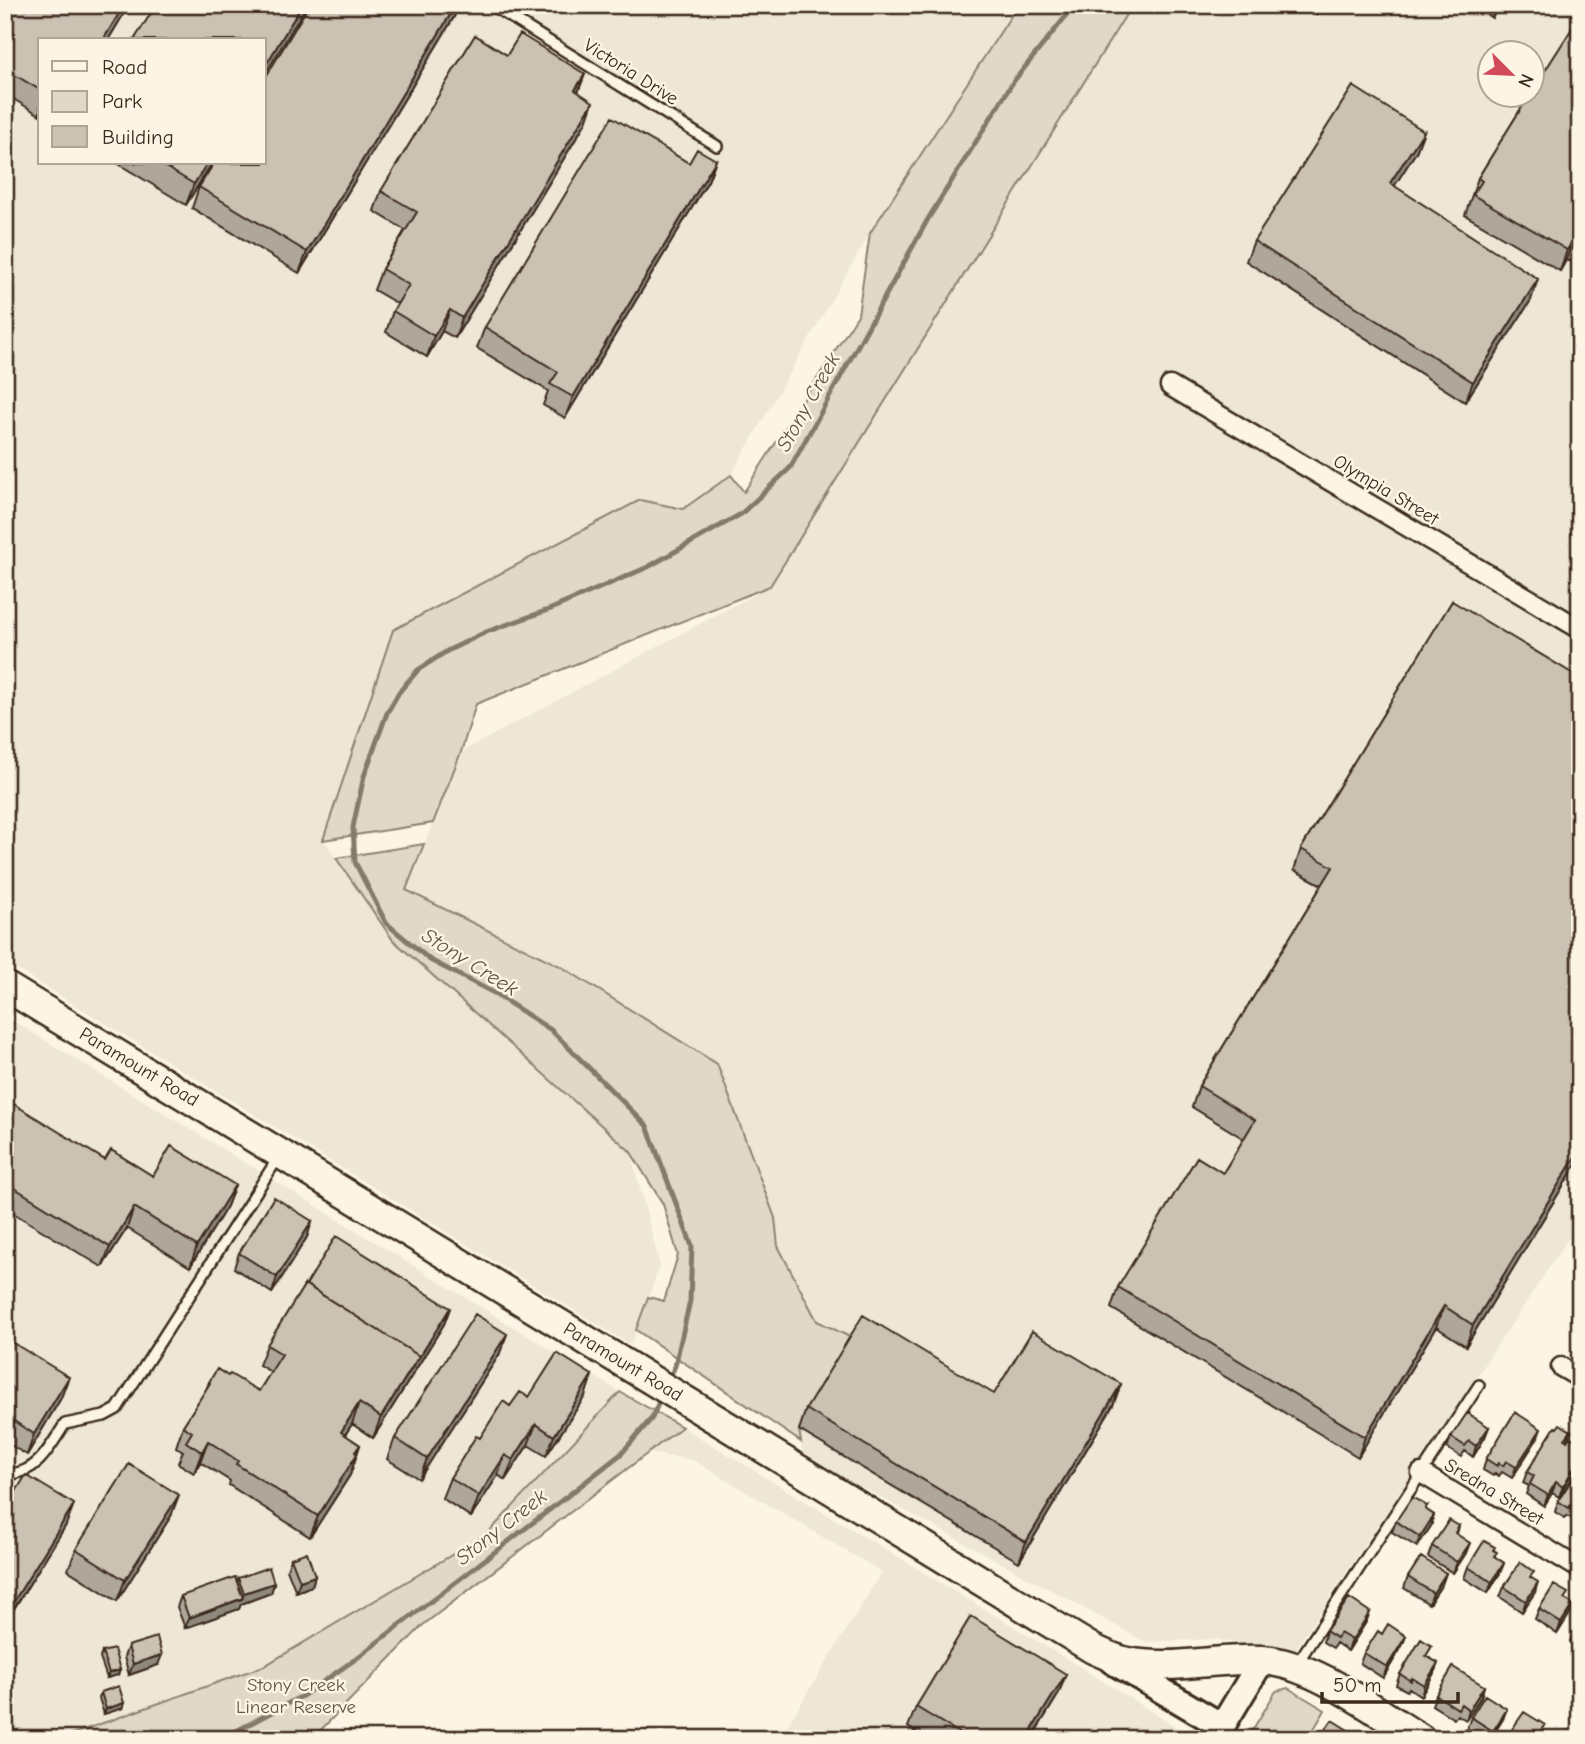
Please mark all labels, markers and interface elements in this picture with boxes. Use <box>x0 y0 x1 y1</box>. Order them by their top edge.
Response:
street label: Victoria Drive <box>580 34 682 110</box>
legend <box>38 38 266 164</box>
north arrow <box>1476 38 1546 108</box>
text: Road <box>102 55 147 79</box>
text: N <box>1513 70 1538 91</box>
text: Park <box>102 89 142 113</box>
text: Building <box>102 125 174 149</box>
water label: Stony Creek <box>771 348 845 455</box>
street label: Olympia Street <box>1329 450 1443 530</box>
water label: Stony Creek <box>417 923 523 1001</box>
street label: Paramount Road <box>75 1023 203 1111</box>
street label: Paramount Road <box>559 1318 687 1406</box>
street label: Sredna Street <box>1441 1454 1548 1530</box>
water label: Stony Creek <box>451 1484 552 1570</box>
scale bar <box>1322 1660 1459 1704</box>
text: 50 m <box>1333 1673 1382 1697</box>
park label: Stony Creek Linear Reserve <box>236 1674 356 1718</box>

